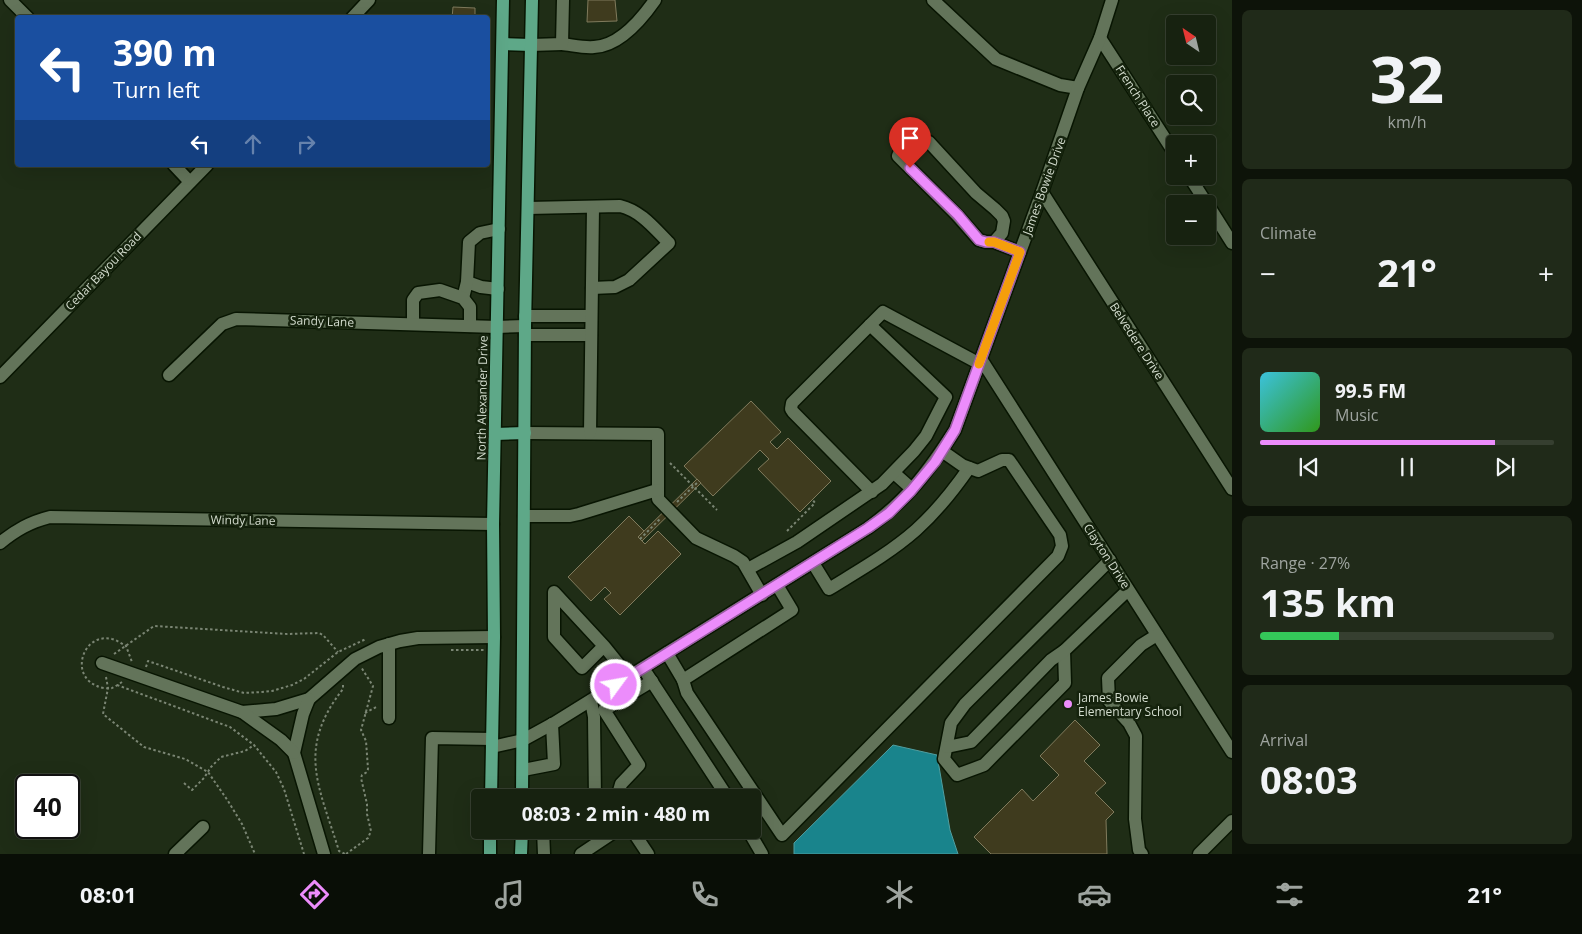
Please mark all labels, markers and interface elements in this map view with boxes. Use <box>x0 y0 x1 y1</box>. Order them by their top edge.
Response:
north arrow <box>1166 15 1216 65</box>
map controls <box>1166 15 1216 245</box>
text: 390 m <box>113 29 217 76</box>
text: 32 <box>1370 34 1444 122</box>
icon: left <box>30 35 95 100</box>
street label: French Place <box>1112 62 1165 131</box>
text: Turn left <box>113 74 200 104</box>
button: search <box>1166 75 1216 125</box>
text: km/h <box>1388 111 1426 133</box>
pin <box>889 117 931 168</box>
icon: arrive <box>896 124 924 152</box>
icon: left <box>186 130 214 158</box>
icon: ahead <box>239 130 267 158</box>
icon: right <box>292 130 320 158</box>
street label: James Bowie Drive <box>1018 134 1070 238</box>
button: + <box>1166 135 1216 185</box>
button: − <box>1166 195 1216 245</box>
text: Climate <box>1260 222 1317 244</box>
street label: Cedar Bayou Road <box>61 228 145 314</box>
text: 21° <box>1377 246 1437 298</box>
text: − <box>1260 254 1276 292</box>
text: + <box>1538 254 1554 292</box>
street label: Belvedere Drive <box>1106 299 1168 383</box>
street label: Sandy Lane <box>290 311 355 331</box>
street label: North Alexander Drive <box>472 335 492 461</box>
text: 99.5 FM <box>1335 378 1406 404</box>
text: Music <box>1335 404 1379 426</box>
icon: previous <box>1295 453 1323 481</box>
icon: pause <box>1393 453 1421 481</box>
icon: next <box>1491 453 1519 481</box>
street label: Windy Lane <box>210 511 276 529</box>
street label: Clayton Drive <box>1080 520 1135 592</box>
text: Range · 27% <box>1260 552 1350 574</box>
text: 135 km <box>1260 576 1396 628</box>
position arrow <box>589 658 641 710</box>
place label: James Bowie Elementary School <box>1077 689 1182 720</box>
marker: James Bowie Elementary School <box>1062 698 1074 710</box>
text: Arrival <box>1260 729 1308 751</box>
text: 08:03 <box>1260 753 1358 805</box>
speed limit sign: 40 <box>15 774 80 839</box>
text: 08:03 · 2 min · 480 m <box>522 801 710 827</box>
icon: directions <box>297 877 332 912</box>
icon: music <box>492 877 527 912</box>
icon: phone <box>687 877 722 912</box>
icon: climate <box>882 877 917 912</box>
icon: car <box>1077 877 1112 912</box>
icon: filters <box>1272 877 1307 912</box>
text: 08:01 <box>80 879 137 909</box>
text: 21° <box>1467 879 1502 909</box>

